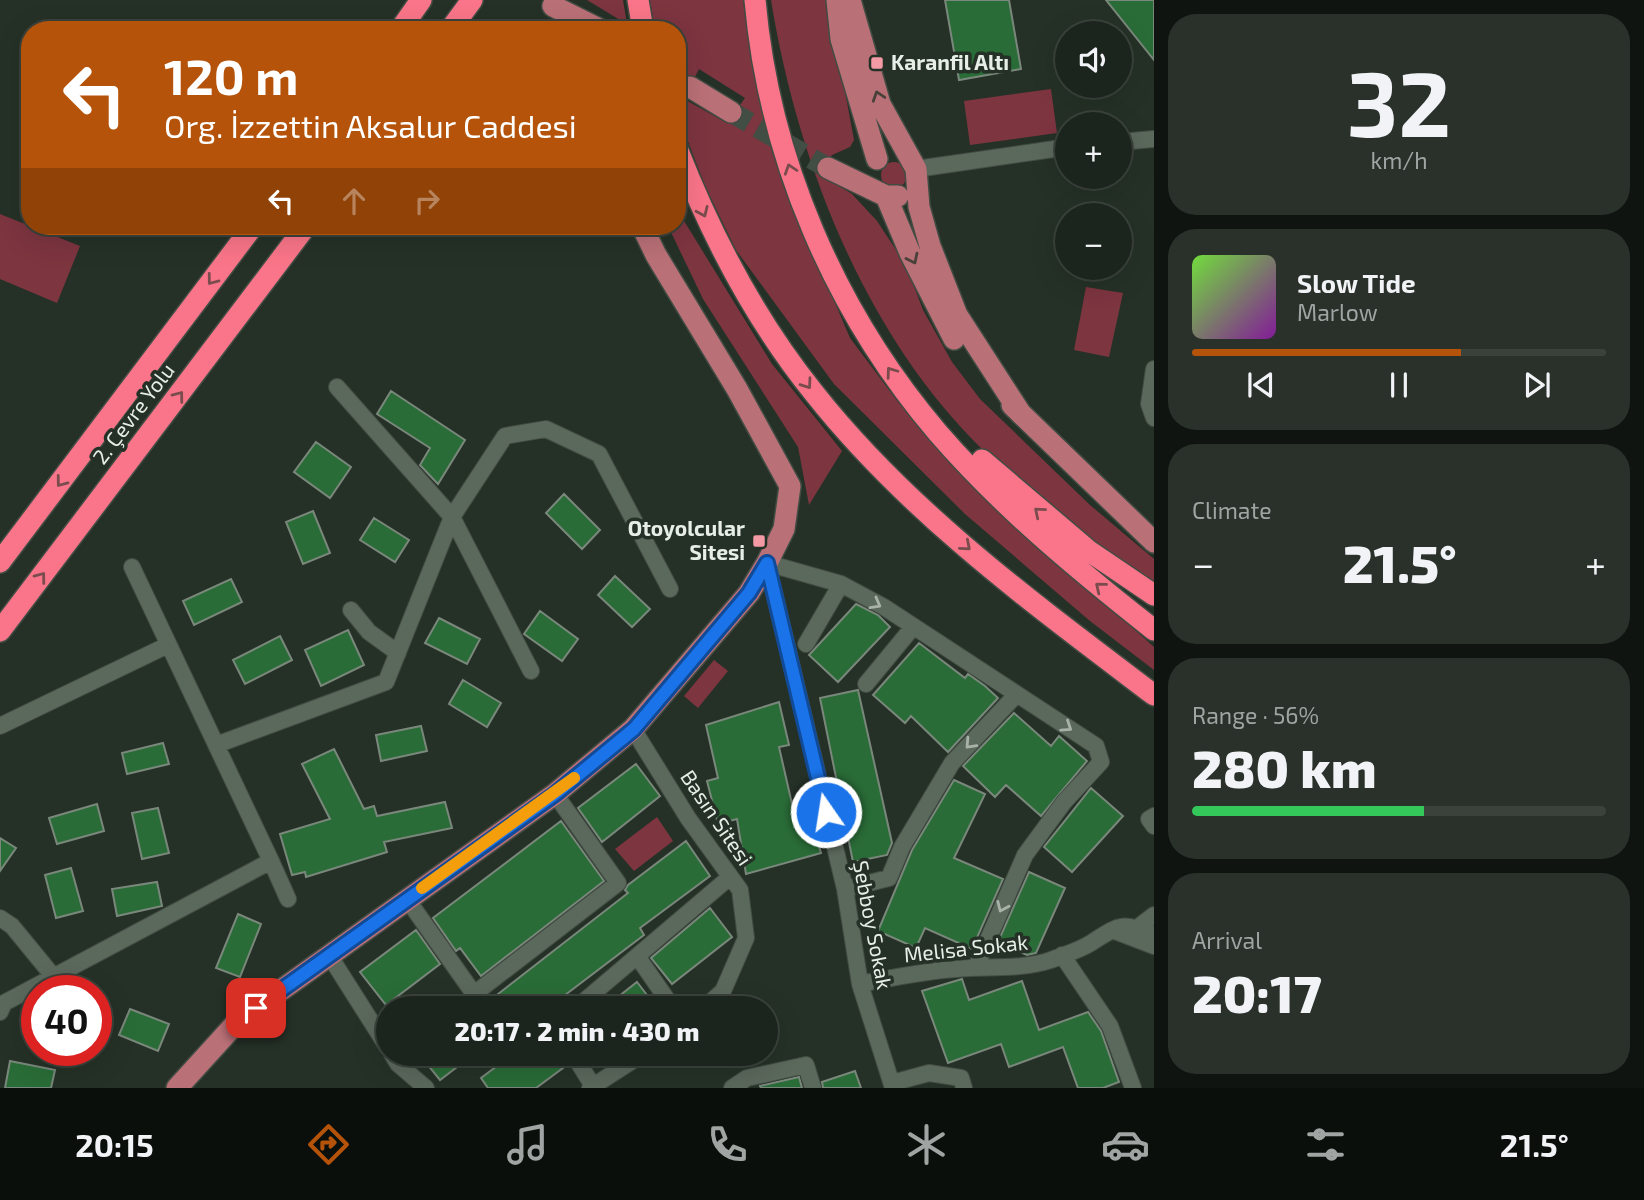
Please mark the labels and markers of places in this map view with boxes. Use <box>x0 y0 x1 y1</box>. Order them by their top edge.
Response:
place label: Karanfil Altı <box>891 49 1009 74</box>
marker: Karanfil Altı <box>869 55 885 71</box>
place label: Otoyolcular Sitesi <box>628 515 745 564</box>
marker: Otoyolcular Sitesi <box>751 533 767 549</box>
pin <box>226 978 286 1038</box>

